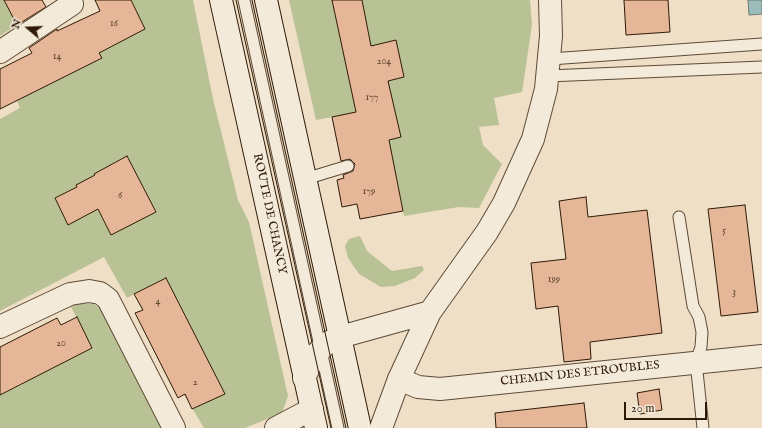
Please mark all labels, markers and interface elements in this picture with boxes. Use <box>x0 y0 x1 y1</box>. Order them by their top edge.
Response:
north arrow <box>8 8 48 48</box>
text: N <box>8 17 25 31</box>
house number: 16 <box>110 18 118 30</box>
house number: 14 <box>53 51 61 63</box>
house number: 204 <box>377 56 391 68</box>
house number: 177 <box>365 92 379 104</box>
street label: ROUTE DE CHANCY <box>249 152 289 276</box>
house number: 179 <box>363 186 375 198</box>
house number: 6 <box>118 190 122 202</box>
house number: 5 <box>722 225 726 237</box>
house number: 199 <box>548 274 560 286</box>
house number: 3 <box>732 287 736 299</box>
house number: 4 <box>156 296 160 308</box>
house number: 20 <box>56 338 66 350</box>
street label: CHEMIN DES ETROUBLES <box>500 358 660 390</box>
house number: 2 <box>193 377 197 389</box>
scale bar <box>626 394 709 420</box>
text: 20 m <box>631 401 654 416</box>

